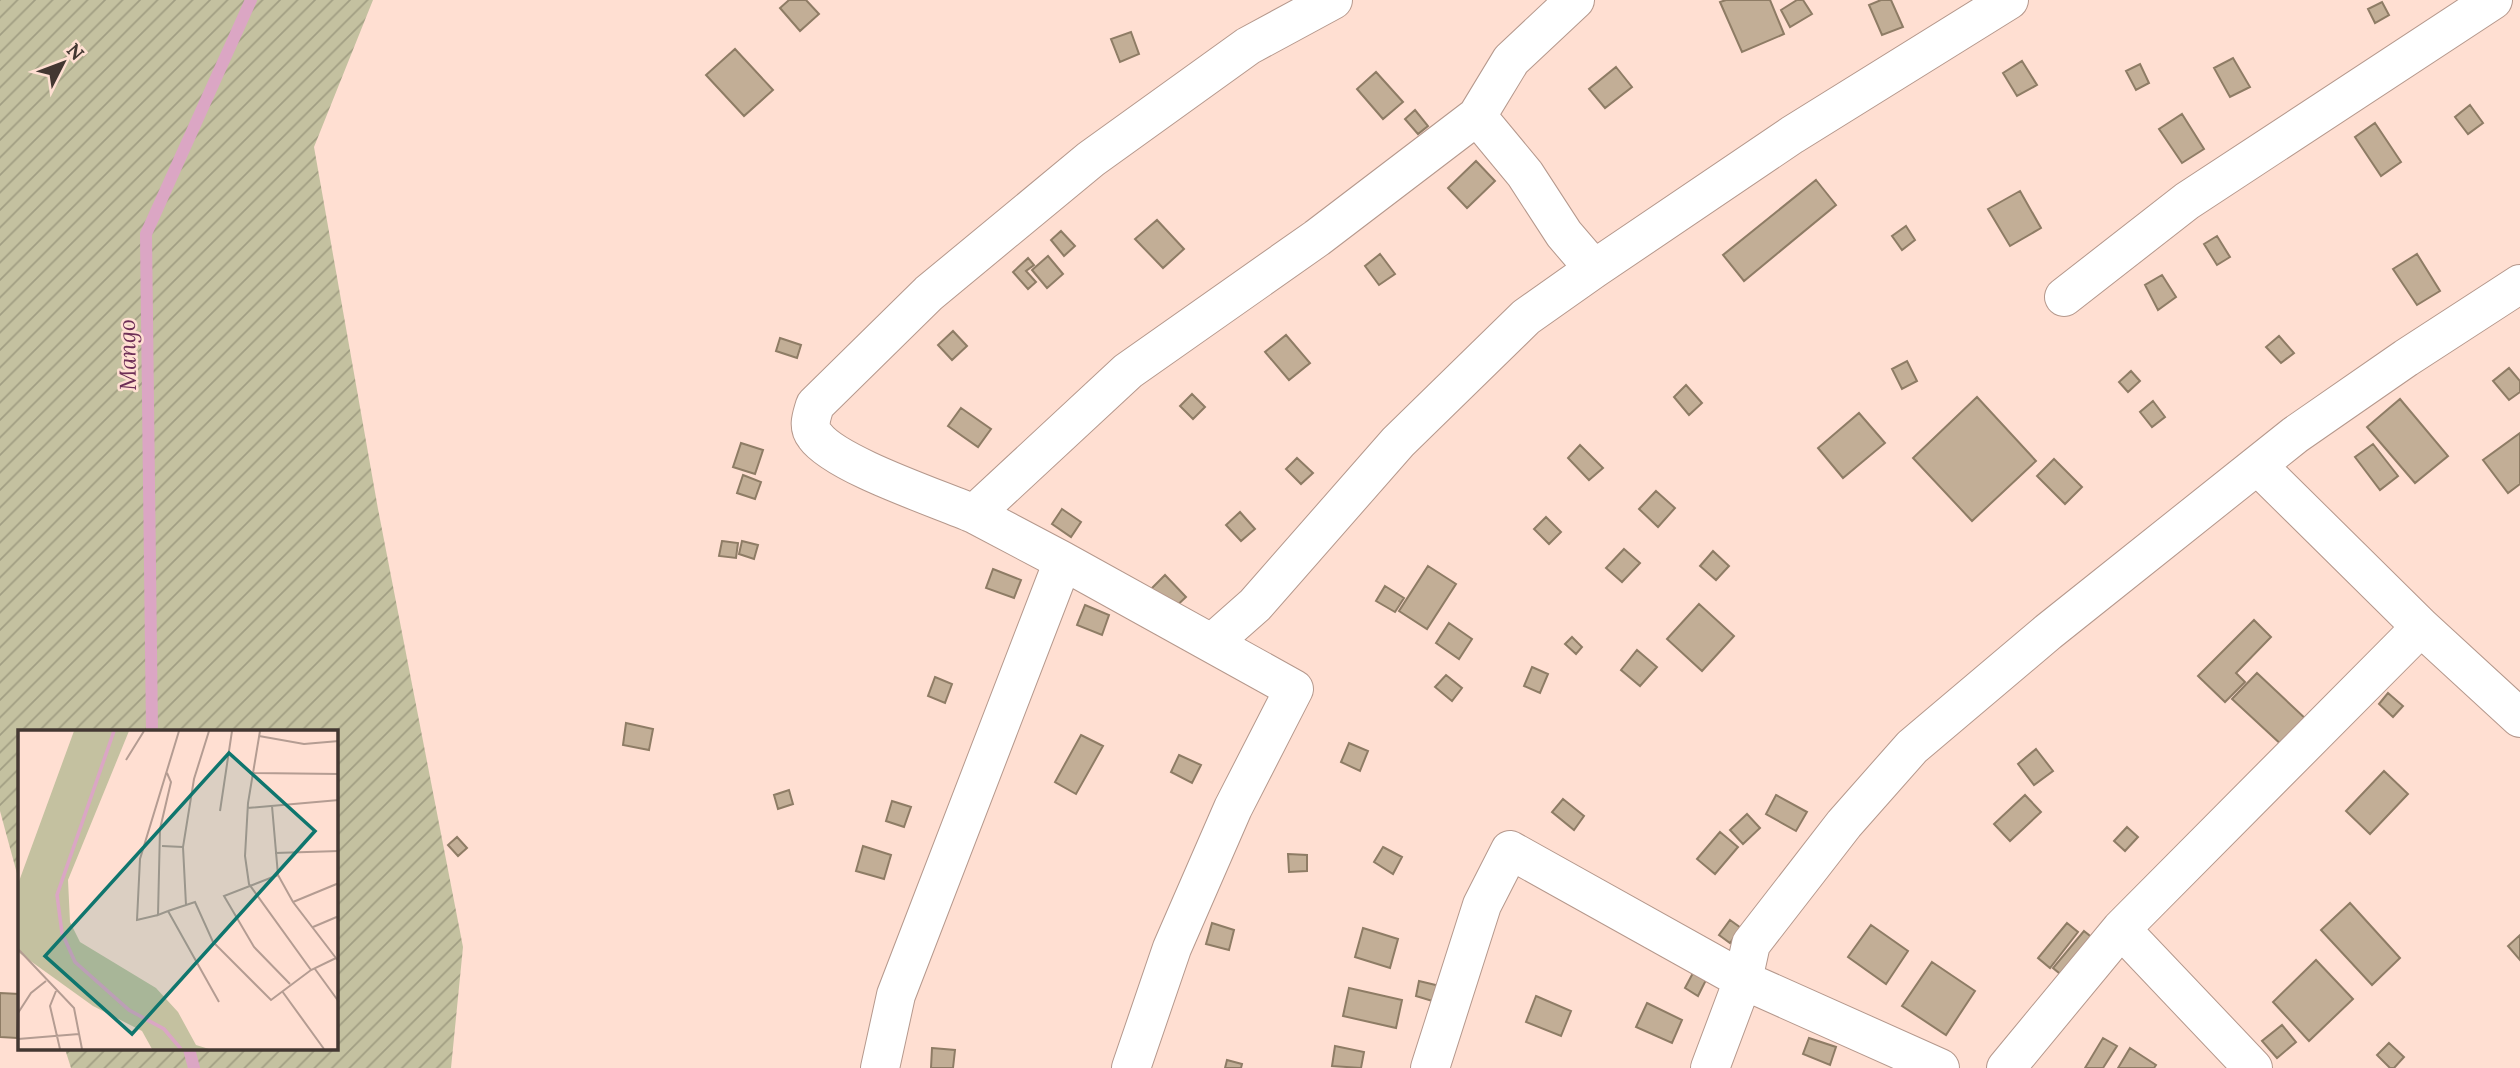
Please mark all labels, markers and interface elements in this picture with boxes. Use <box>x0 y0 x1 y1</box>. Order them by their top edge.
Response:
north arrow <box>28 28 98 98</box>
text: N <box>62 38 90 65</box>
water label: Mango <box>112 319 142 391</box>
inset map <box>18 730 338 1050</box>

